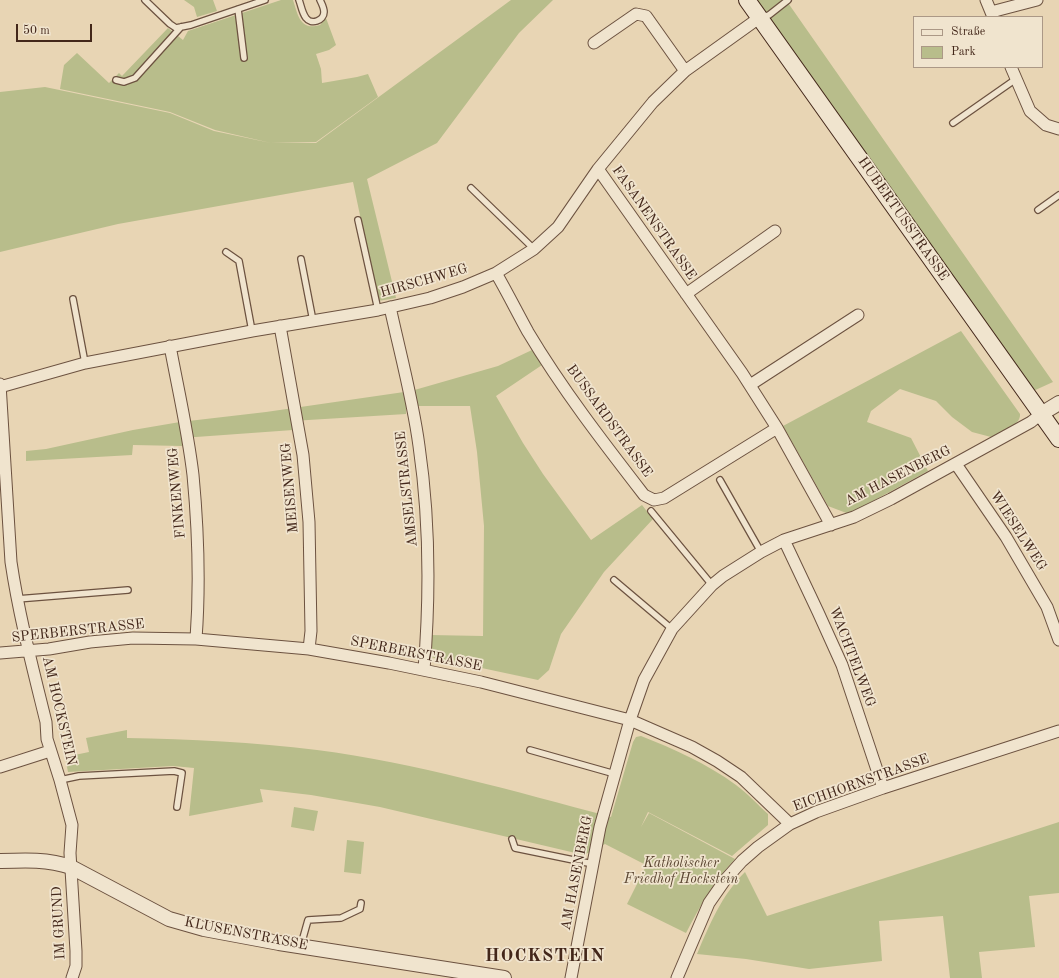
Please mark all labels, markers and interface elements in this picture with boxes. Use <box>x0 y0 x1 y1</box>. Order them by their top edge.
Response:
scale bar <box>18 16 94 42</box>
legend <box>913 16 1043 68</box>
text: 50 m <box>23 25 50 37</box>
text: Straße <box>951 26 985 38</box>
text: Park <box>951 46 976 58</box>
street label: HUBERTUSSTRASSE <box>854 154 952 284</box>
street label: FASANENSTRASSE <box>608 163 700 283</box>
street label: HIRSCHWEG <box>378 260 470 302</box>
street label: BUSSARDSTRASSE <box>562 361 656 481</box>
street label: AMSELSTRASSE <box>393 430 421 548</box>
street label: MEISENWEG <box>278 442 302 534</box>
street label: AM HASENBERG <box>842 442 954 510</box>
street label: FINKENWEG <box>165 447 189 539</box>
street label: WIESELWEG <box>986 488 1050 574</box>
street label: WACHTELWEG <box>825 604 879 710</box>
street label: SPERBERSTRASSE <box>11 616 145 646</box>
street label: SPERBERSTRASSE <box>349 633 483 675</box>
street label: AM HOCKSTEIN <box>38 655 80 767</box>
street label: EICHHORNSTRASSE <box>791 751 931 815</box>
street label: AM HASENBERG <box>558 814 596 932</box>
park label: Katholischer Friedhof Hockstein <box>624 855 738 888</box>
street label: IM GRUND <box>49 886 69 960</box>
street label: KLUSENSTRASSE <box>183 914 309 954</box>
district label: HOCKSTEIN <box>485 945 605 967</box>

